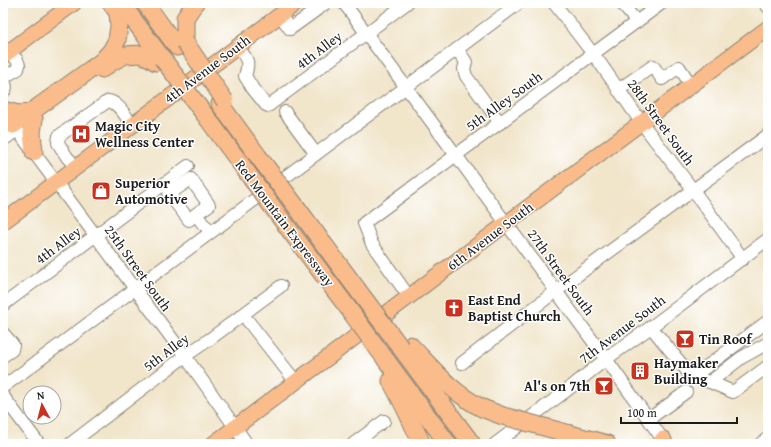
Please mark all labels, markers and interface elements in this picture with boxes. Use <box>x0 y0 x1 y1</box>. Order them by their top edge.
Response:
street label: 4th Alley <box>292 26 346 74</box>
street label: 4th Avenue South <box>160 30 254 108</box>
street label: 5th Alley South <box>462 66 546 136</box>
street label: 28th Street South <box>623 75 699 169</box>
place label: Magic City Wellness Center <box>95 116 194 152</box>
hospital icon: Magic City Wellness Center <box>70 123 92 145</box>
street label: Red Mountain Expressway <box>231 155 339 291</box>
place label: Superior Automotive <box>115 173 188 209</box>
shop icon: Superior Automotive <box>90 180 112 202</box>
street label: 6th Avenue South <box>443 197 537 275</box>
street label: 4th Alley <box>31 221 85 269</box>
street label: 25th Street South <box>100 221 176 315</box>
street label: 27th Street South <box>523 225 599 319</box>
place label: East End Baptist Church <box>468 290 562 326</box>
street label: 7th Avenue South <box>575 290 669 368</box>
church icon: East End Baptist Church <box>443 297 465 319</box>
street label: 5th Alley <box>139 328 193 376</box>
bar icon: Tin Roof <box>674 328 696 350</box>
place label: Tin Roof <box>699 329 754 349</box>
place label: Haymaker Building <box>654 353 719 389</box>
building icon: Haymaker Building <box>629 360 651 382</box>
bar icon: Al's on 7th <box>593 375 615 397</box>
place label: Al's on 7th <box>524 376 591 396</box>
north arrow <box>22 385 62 425</box>
text: N <box>36 387 46 403</box>
scale bar <box>621 399 737 425</box>
text: 100 m <box>627 404 657 421</box>

